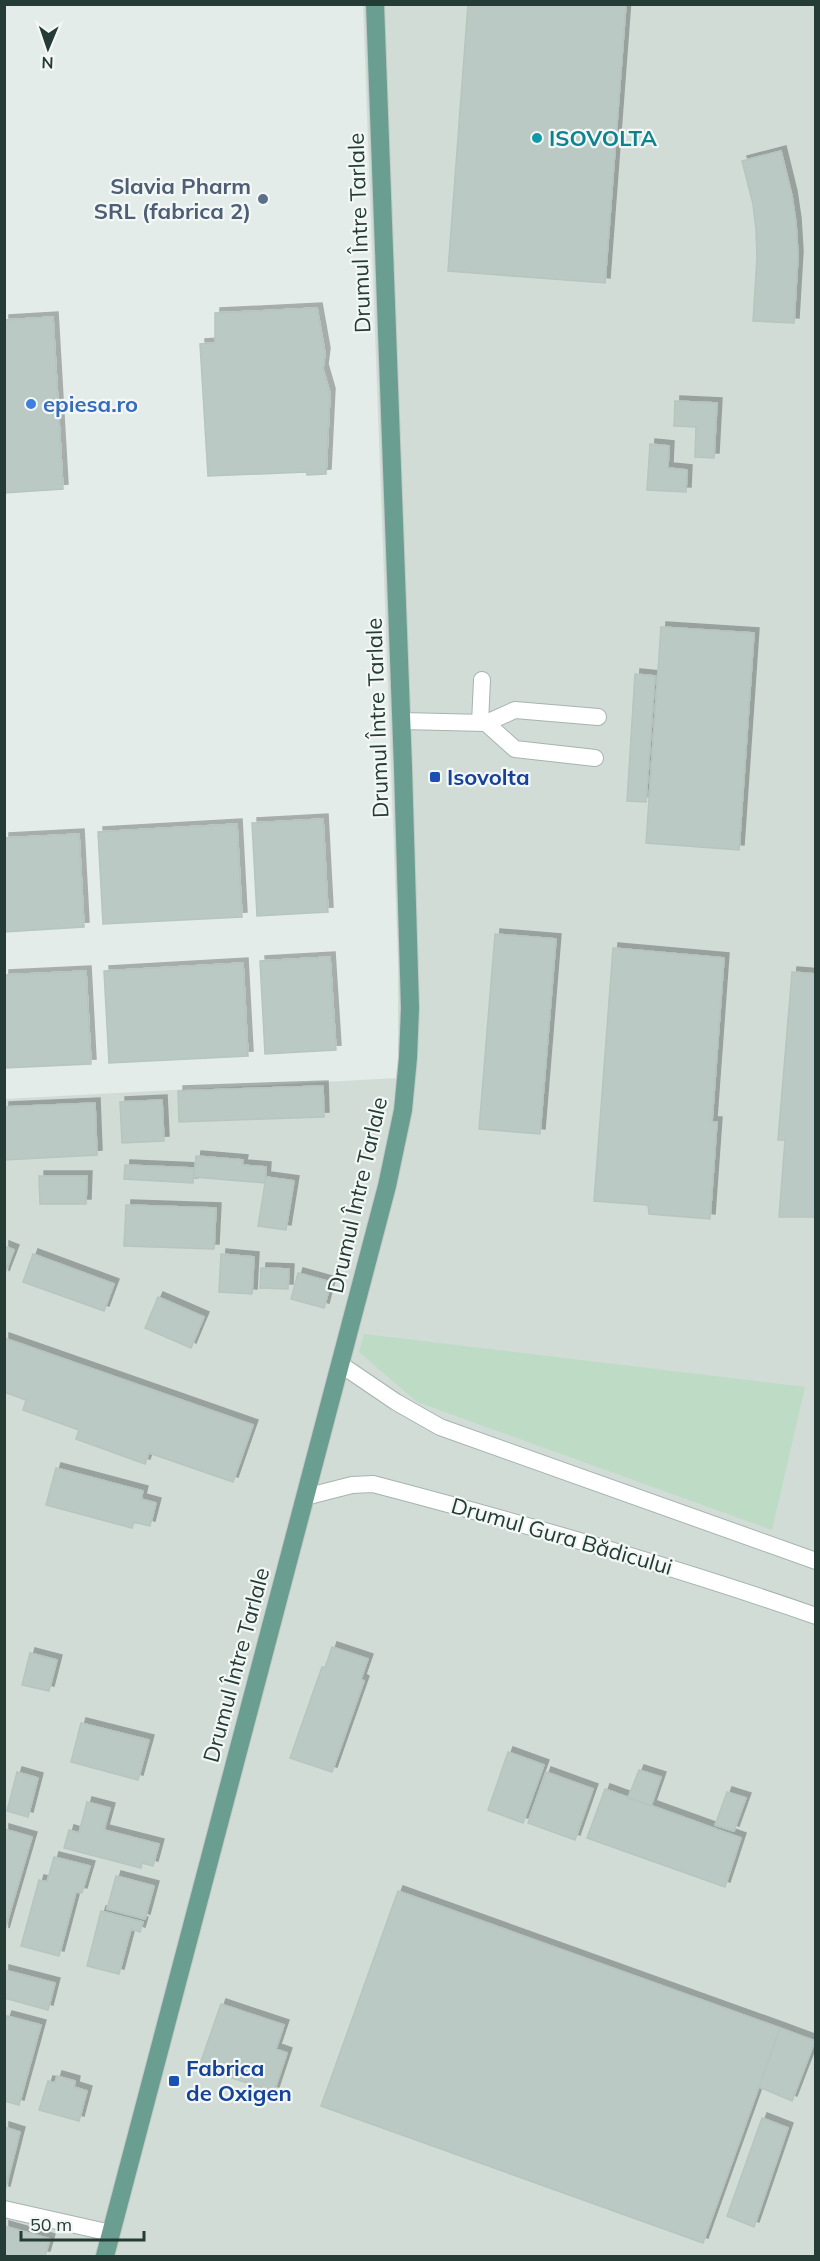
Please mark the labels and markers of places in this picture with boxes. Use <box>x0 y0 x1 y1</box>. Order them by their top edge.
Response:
place label: ISOVOLTA <box>549 124 657 152</box>
marker: ISOVOLTA <box>530 131 544 145</box>
place label: Slavia Pharm SRL (fabrica 2) <box>94 172 251 225</box>
marker: Slavia Pharm SRL (fabrica 2) <box>256 192 270 206</box>
place label: epiesa.ro <box>43 390 138 418</box>
marker: epiesa.ro <box>24 397 38 411</box>
place label: Isovolta <box>447 763 530 791</box>
marker: Isovolta <box>428 770 442 784</box>
place label: Fabrica de Oxigen <box>186 2054 292 2107</box>
marker: Fabrica de Oxigen <box>167 2074 181 2088</box>

